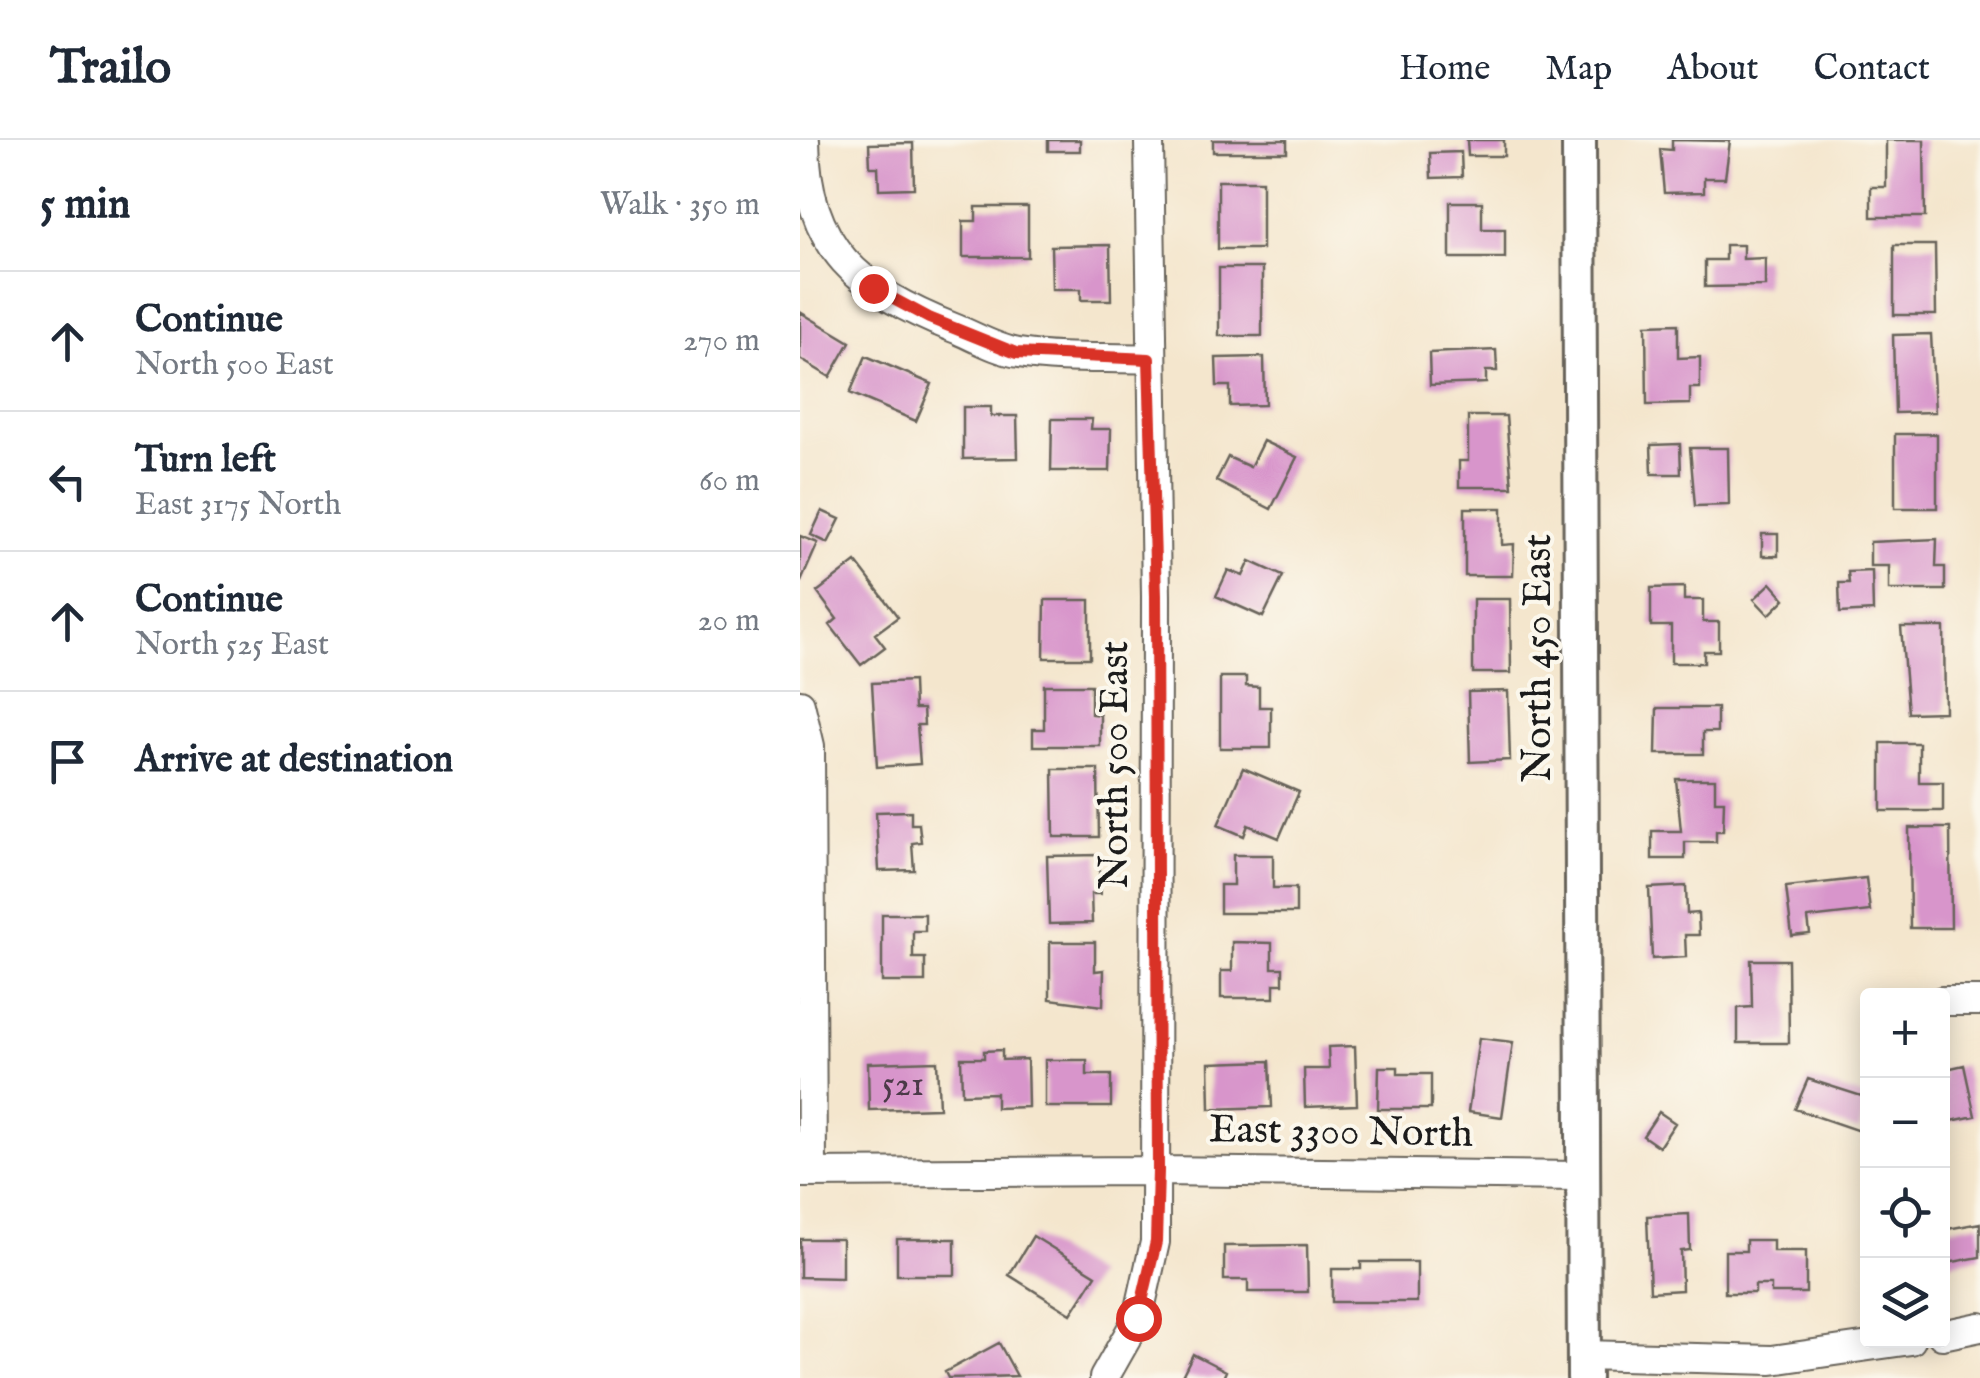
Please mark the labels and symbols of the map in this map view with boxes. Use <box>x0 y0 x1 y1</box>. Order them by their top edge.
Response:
route end <box>851 266 897 312</box>
street label: North 450 East <box>1514 534 1565 782</box>
street label: North 500 East <box>1091 641 1142 889</box>
house number: 521 <box>882 1063 924 1108</box>
street label: East 3300 North <box>1209 1105 1473 1161</box>
route start <box>1116 1296 1162 1342</box>

